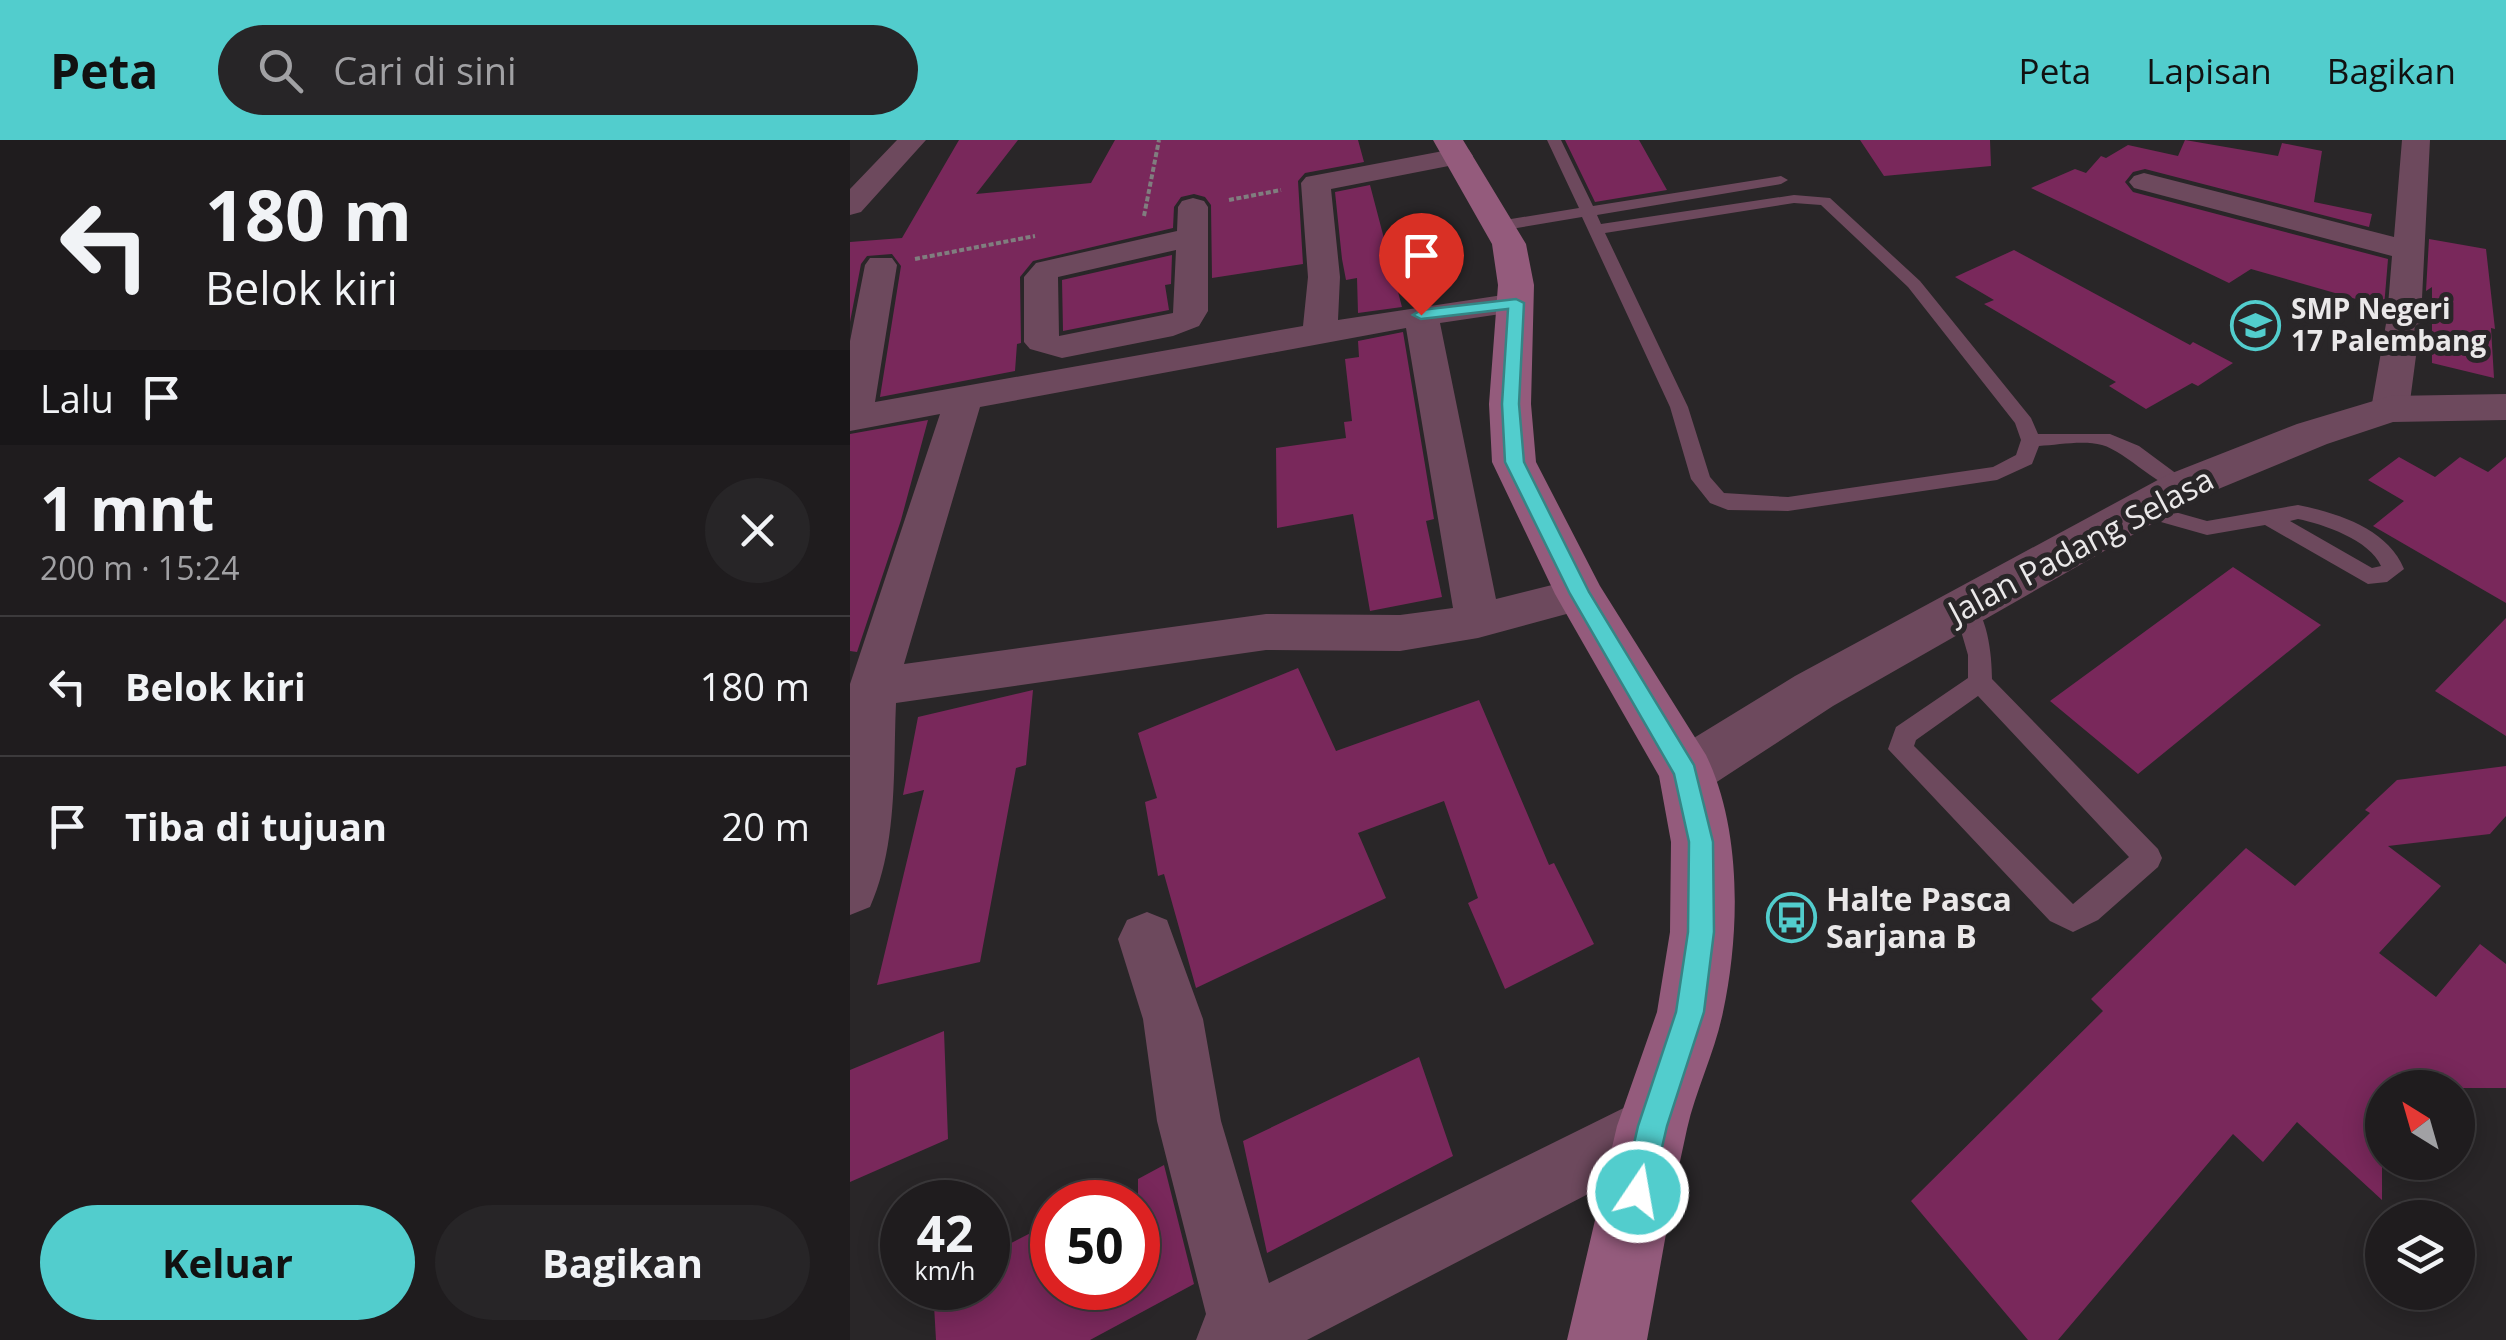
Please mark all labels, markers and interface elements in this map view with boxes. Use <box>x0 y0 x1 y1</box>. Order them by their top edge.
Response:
search box <box>218 25 918 115</box>
text: Peta <box>50 38 158 103</box>
icon: search <box>253 43 308 98</box>
text: Cari di sini <box>333 44 517 96</box>
text: Peta <box>2019 47 2091 94</box>
text: Lapisan <box>2146 47 2272 94</box>
text: Bagikan <box>2327 47 2456 94</box>
text: 180 m <box>205 166 412 262</box>
icon: left <box>40 180 170 310</box>
pin <box>1379 213 1464 316</box>
icon: arrive <box>1394 228 1449 283</box>
text: Belok kiri <box>205 257 398 318</box>
place label: SMP Negeri 17 Palembang <box>2291 289 2486 359</box>
school or university icon: SMP Negeri 17 Palembang <box>2230 299 2282 351</box>
icon: arrive <box>134 370 189 425</box>
text: Lalu <box>40 372 114 424</box>
street label: Jalan Padang Selasa <box>1938 457 2220 634</box>
text: 1 mnt <box>40 467 214 549</box>
button: close <box>705 478 810 583</box>
text: 200 m · 15:24 <box>40 546 239 589</box>
icon: left <box>40 659 95 714</box>
text: Belok kiri <box>125 660 306 712</box>
text: 180 m <box>700 660 810 712</box>
icon: arrive <box>40 799 95 854</box>
text: Tiba di tujuan <box>125 800 387 852</box>
text: 20 m <box>721 800 810 852</box>
place label: Halte Pasca Sarjana B <box>1826 877 2012 957</box>
bus stop icon: Halte Pasca Sarjana B <box>1765 892 1817 944</box>
north arrow <box>2365 1070 2475 1180</box>
map controls <box>2365 1070 2475 1310</box>
position arrow <box>1586 1140 1690 1244</box>
speed limit sign: 50 <box>1030 1180 1160 1310</box>
text: 42 <box>916 1199 974 1267</box>
button: layers <box>2365 1200 2475 1310</box>
button: Keluar <box>40 1205 415 1320</box>
button: Bagikan <box>435 1205 810 1320</box>
text: km/h <box>915 1253 975 1287</box>

